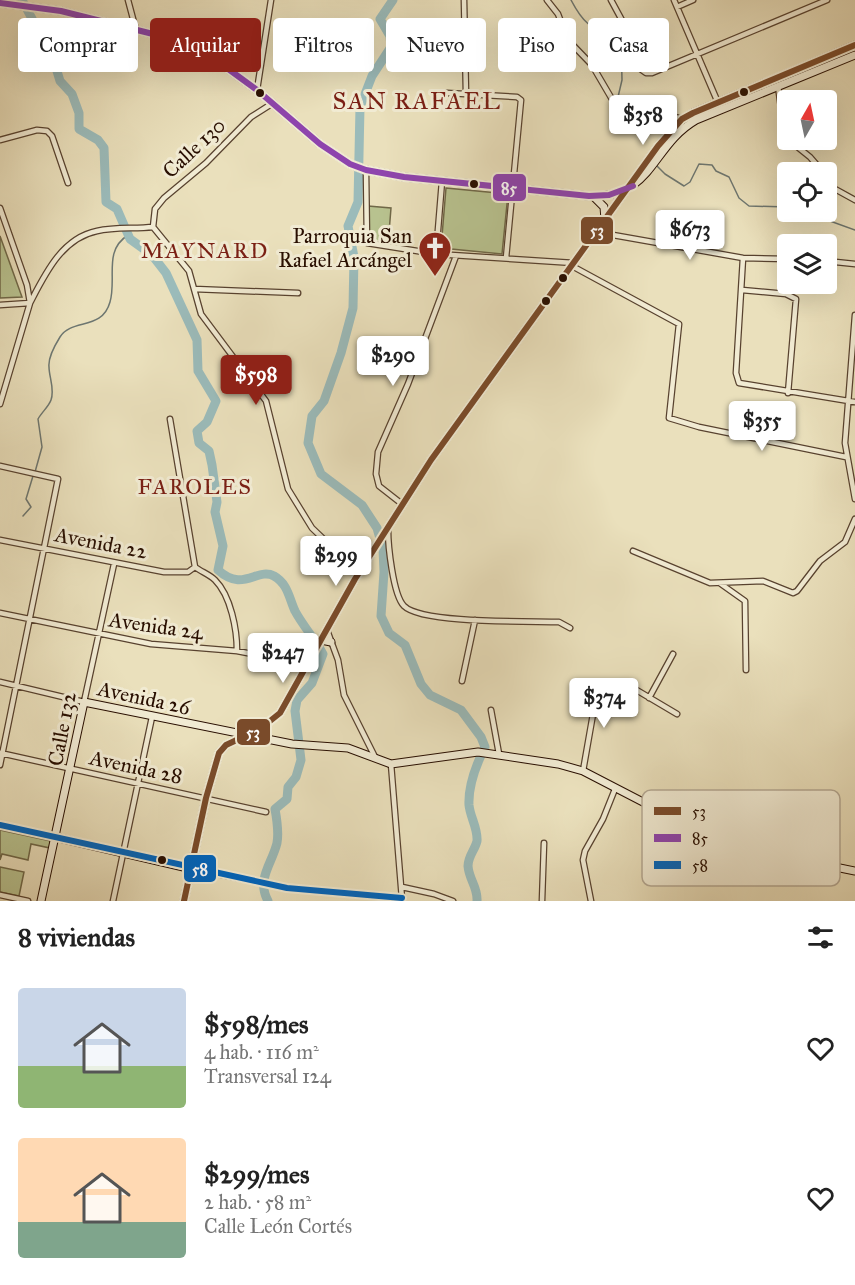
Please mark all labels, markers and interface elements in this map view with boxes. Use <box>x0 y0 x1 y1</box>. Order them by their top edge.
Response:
chip: Comprar <box>18 18 138 72</box>
chip: Alquilar <box>150 18 261 72</box>
chip: Filtros <box>273 18 374 72</box>
chip: Nuevo <box>386 18 486 72</box>
chip: Piso <box>498 18 576 72</box>
chip: Casa <box>588 18 669 72</box>
district label: SAN RAFAEL <box>332 86 502 116</box>
unlabelled marker <box>738 86 750 98</box>
unlabelled marker <box>254 87 266 99</box>
north arrow <box>777 90 837 150</box>
map controls <box>777 90 837 294</box>
pin: $358 <box>607 95 679 146</box>
text: $358 <box>623 102 663 126</box>
street label: Calle 130 <box>157 112 231 184</box>
button: locate <box>777 162 837 222</box>
line badge: 85 <box>492 173 527 202</box>
unlabelled marker <box>468 178 480 190</box>
text: 85 <box>501 179 518 198</box>
pin: $673 <box>654 210 726 261</box>
line badge: 53 <box>580 216 614 245</box>
text: $673 <box>670 217 710 241</box>
text: 53 <box>590 221 604 241</box>
place label: Parroquia San Rafael Arcángel <box>278 223 412 273</box>
church icon: Parroquia San Rafael Arcángel <box>417 230 453 277</box>
button: layers <box>777 234 837 294</box>
district label: MAYNARD <box>141 237 269 264</box>
unlabelled marker <box>557 272 569 284</box>
unlabelled marker <box>540 295 552 307</box>
pin: $290 <box>357 336 429 387</box>
text: $290 <box>371 343 415 367</box>
pin: $598 <box>220 355 292 406</box>
text: $598 <box>235 362 277 386</box>
pin: $355 <box>726 401 798 452</box>
text: $355 <box>743 408 781 432</box>
district label: FAROLES <box>138 473 252 500</box>
street label: Avenida 22 <box>52 521 150 565</box>
pin: $299 <box>300 536 372 587</box>
text: $299 <box>314 543 358 567</box>
street label: Avenida 24 <box>106 606 206 646</box>
pin: $247 <box>247 633 319 684</box>
text: $247 <box>262 640 304 664</box>
street label: Avenida 26 <box>94 675 194 721</box>
pin: $374 <box>568 678 640 729</box>
text: $374 <box>583 685 625 709</box>
street label: Calle 132 <box>42 689 82 768</box>
line badge: 53 <box>236 718 271 746</box>
text: 53 <box>246 723 260 743</box>
street label: Avenida 28 <box>86 744 185 790</box>
legend <box>642 790 840 886</box>
text: 53 <box>692 802 706 821</box>
text: 85 <box>692 829 709 848</box>
unlabelled marker <box>156 854 168 866</box>
line badge: 58 <box>183 854 217 883</box>
text: 58 <box>692 856 708 875</box>
text: 58 <box>192 860 208 879</box>
text: 8 viviendas <box>18 921 135 953</box>
icon: filters <box>804 921 837 954</box>
text: $598/mes <box>204 1008 309 1040</box>
icon: home <box>66 1012 138 1084</box>
icon: heart <box>804 1032 837 1065</box>
text: 4 hab. · 116 m² <box>204 1040 319 1064</box>
text: Transversal 124 <box>204 1064 331 1088</box>
text: $299/mes <box>204 1158 309 1190</box>
icon: home <box>66 1162 138 1234</box>
icon: heart <box>804 1182 837 1215</box>
text: 2 hab. · 58 m² <box>204 1190 311 1214</box>
text: Calle León Cortés <box>204 1214 352 1238</box>

